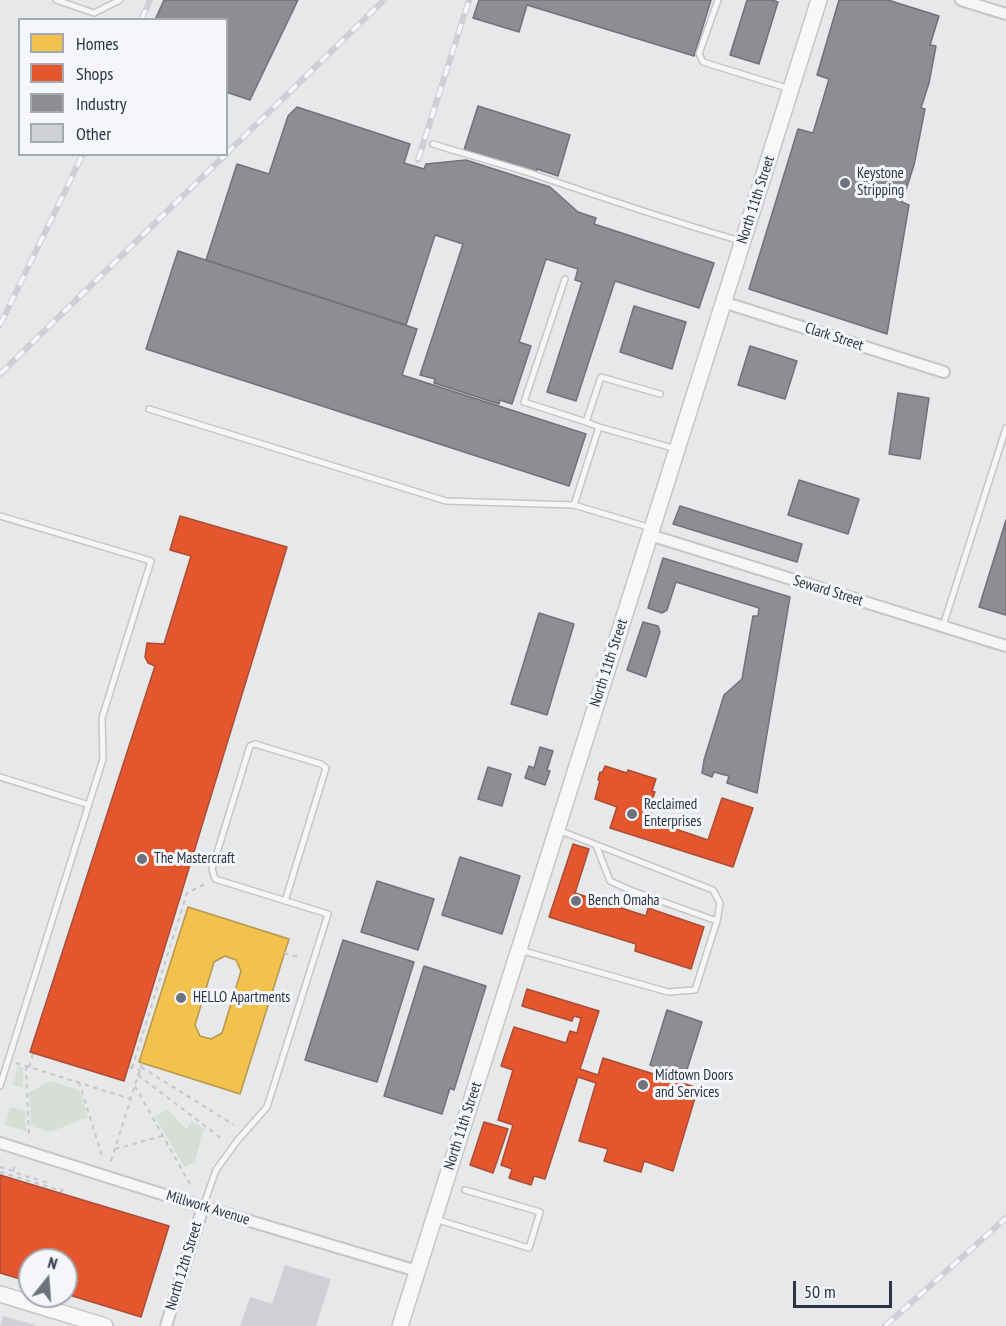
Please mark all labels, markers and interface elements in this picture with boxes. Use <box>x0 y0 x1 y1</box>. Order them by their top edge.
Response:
legend <box>18 18 228 156</box>
text: Homes <box>76 32 119 55</box>
text: Shops <box>76 62 113 85</box>
text: Industry <box>76 92 126 115</box>
text: Other <box>76 122 111 145</box>
street label: North 11th Street <box>733 154 779 246</box>
place label: Keystone Stripping <box>857 165 904 200</box>
marker: Keystone Stripping <box>838 176 852 190</box>
street label: Clark Street <box>802 319 866 355</box>
street label: Seward Street <box>791 572 865 610</box>
street label: North 11th Street <box>586 617 632 709</box>
place label: Reclaimed Enterprises <box>644 796 702 831</box>
marker: Reclaimed Enterprises <box>625 807 639 821</box>
place label: The Mastercraft <box>154 850 235 868</box>
marker: The Mastercraft <box>135 852 149 866</box>
place label: Bench Omaha <box>588 892 660 910</box>
marker: Bench Omaha <box>569 894 583 908</box>
place label: HELLO Apartments <box>193 989 290 1007</box>
marker: HELLO Apartments <box>174 991 188 1005</box>
place label: Midtown Doors and Services <box>655 1067 733 1102</box>
marker: Midtown Doors and Services <box>636 1078 650 1092</box>
street label: North 11th Street <box>440 1080 486 1172</box>
street label: Millwork Avenue <box>164 1187 252 1229</box>
street label: North 12th Street <box>162 1220 206 1312</box>
north arrow <box>18 1248 78 1308</box>
text: N <box>46 1252 60 1274</box>
scale bar <box>796 1269 895 1307</box>
text: 50 m <box>804 1280 836 1303</box>

